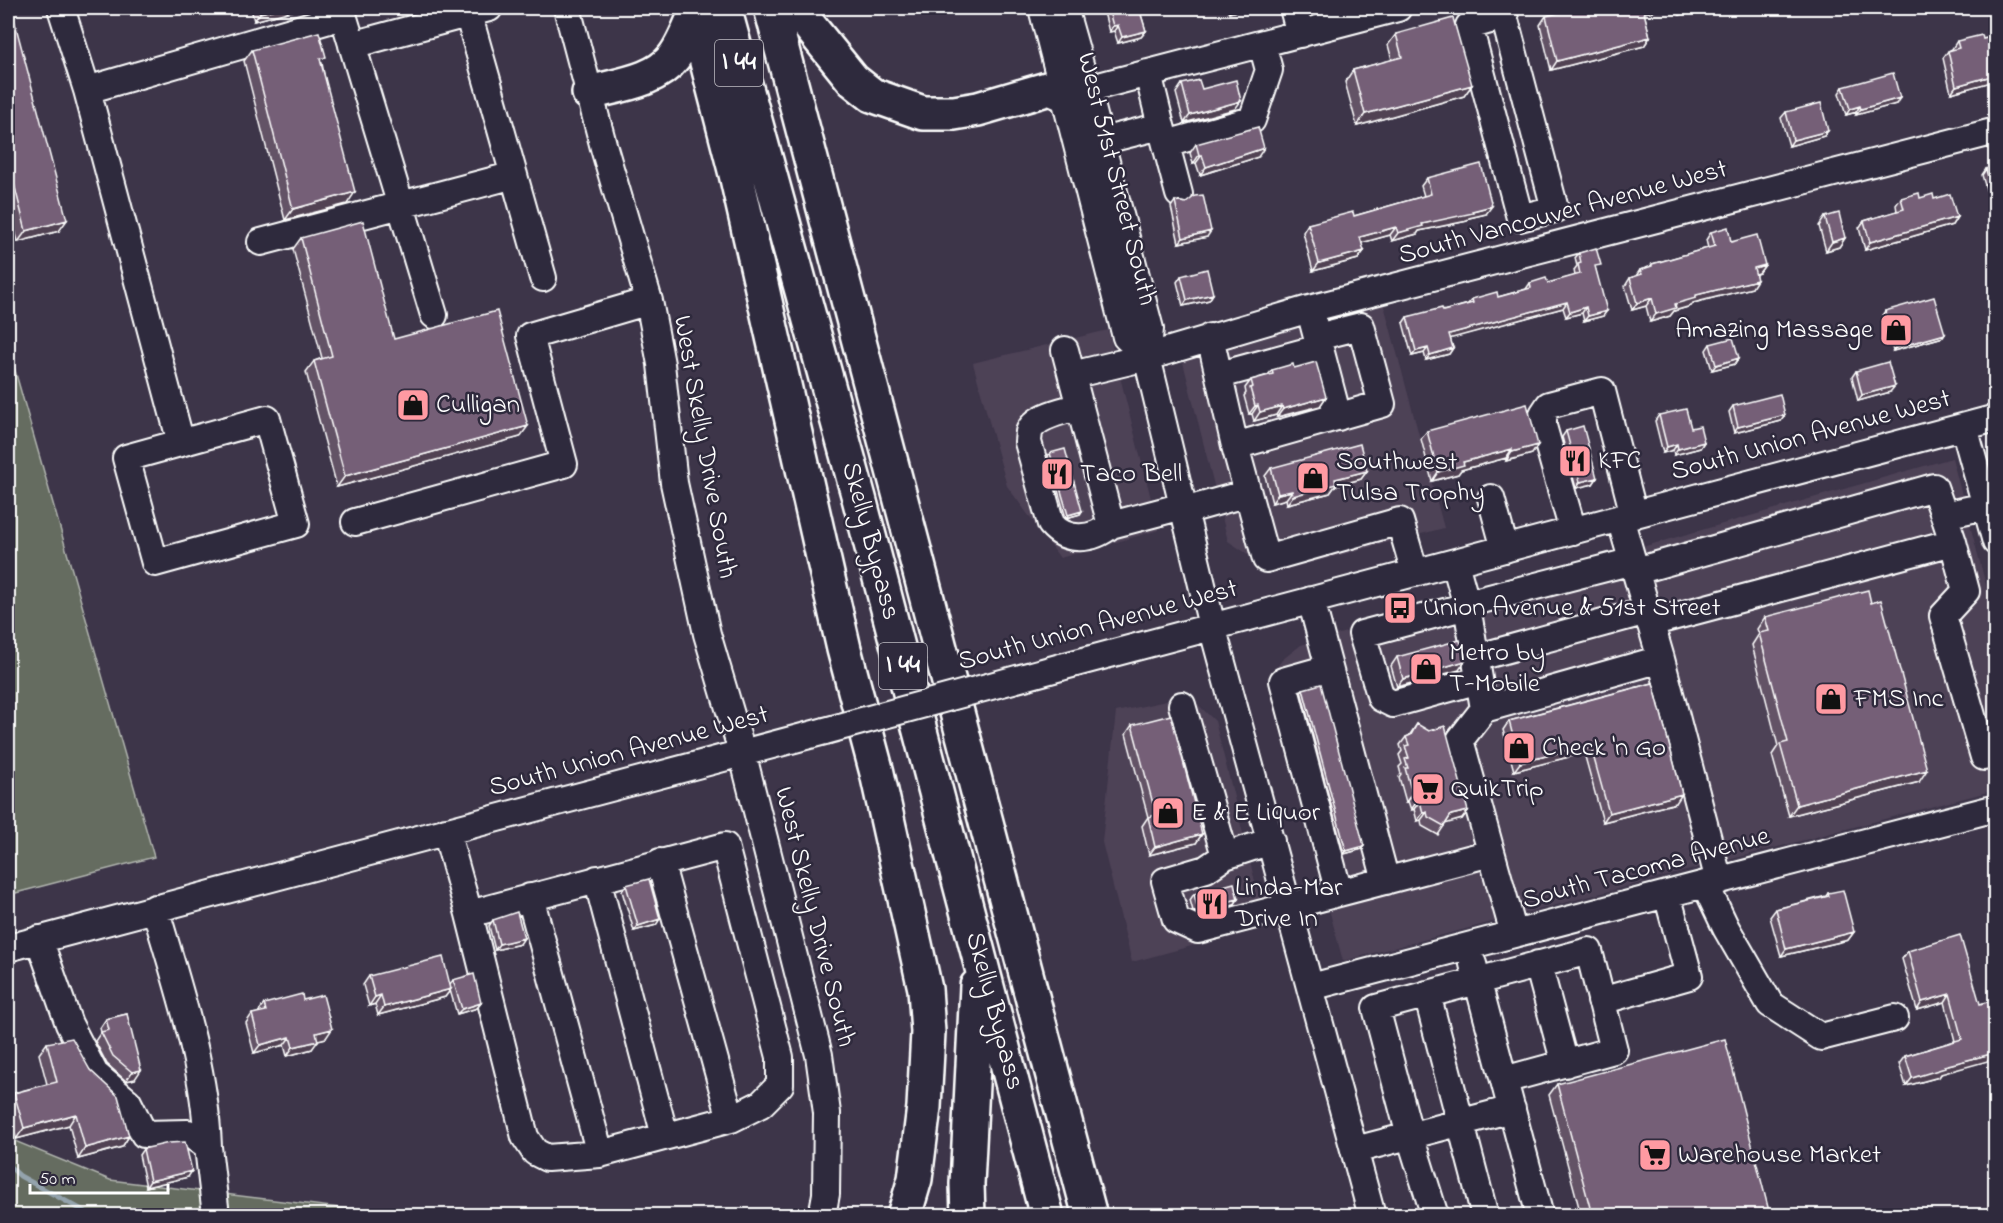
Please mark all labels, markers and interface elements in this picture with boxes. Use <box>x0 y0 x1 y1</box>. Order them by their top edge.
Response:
road number: I 44 <box>715 40 763 86</box>
street label: West 51st Street South <box>1066 48 1166 310</box>
street label: South Vancouver Avenue West <box>1394 150 1732 276</box>
place label: Amazing Massage <box>1675 311 1874 350</box>
street label: West Skelly Drive South <box>662 312 746 582</box>
shop icon: Amazing Massage <box>1878 312 1914 348</box>
street label: South Union Avenue West <box>1667 380 1955 492</box>
place label: Culligan <box>436 386 520 425</box>
shop icon: Culligan <box>395 387 431 423</box>
place label: KFC <box>1598 442 1641 481</box>
place label: Southwest Tulsa Trophy <box>1336 443 1484 513</box>
restaurant icon: KFC <box>1557 443 1593 479</box>
place label: Taco Bell <box>1080 455 1182 494</box>
restaurant icon: Taco Bell <box>1039 456 1075 492</box>
street label: Skelly Bypass <box>830 458 910 624</box>
shop icon: Southwest Tulsa Trophy <box>1295 460 1331 496</box>
street label: South Union Avenue West <box>954 570 1242 682</box>
place label: Union Avenue & 51st Street <box>1423 589 1721 628</box>
bus stop icon: Union Avenue & 51st Street <box>1382 590 1418 626</box>
place label: Metro by T-Mobile <box>1449 634 1545 704</box>
road number: I 44 <box>879 643 927 689</box>
shop icon: Metro by T-Mobile <box>1408 651 1444 687</box>
place label: FMS Inc <box>1853 680 1944 719</box>
shop icon: FMS Inc <box>1813 681 1849 717</box>
street label: South Union Avenue West <box>485 696 773 808</box>
place label: Check 'n Go <box>1542 729 1666 768</box>
shop icon: Check 'n Go <box>1501 730 1537 766</box>
place label: QuikTrip <box>1451 770 1544 809</box>
supermarket icon: QuikTrip <box>1410 771 1446 807</box>
street label: West Skelly Drive South <box>763 783 865 1051</box>
place label: E & E Liquor <box>1191 794 1321 833</box>
shop icon: E & E Liquor <box>1150 795 1186 831</box>
street label: South Tacoma Avenue <box>1518 817 1775 921</box>
place label: Linda-Mar Drive In <box>1234 869 1343 939</box>
restaurant icon: Linda-Mar Drive In <box>1194 886 1230 922</box>
street label: Skelly Bypass <box>954 928 1034 1094</box>
place label: Warehouse Market <box>1678 1136 1881 1175</box>
supermarket icon: Warehouse Market <box>1637 1137 1673 1173</box>
scale bar <box>30 1157 168 1195</box>
text: 50 m <box>39 1167 76 1193</box>

